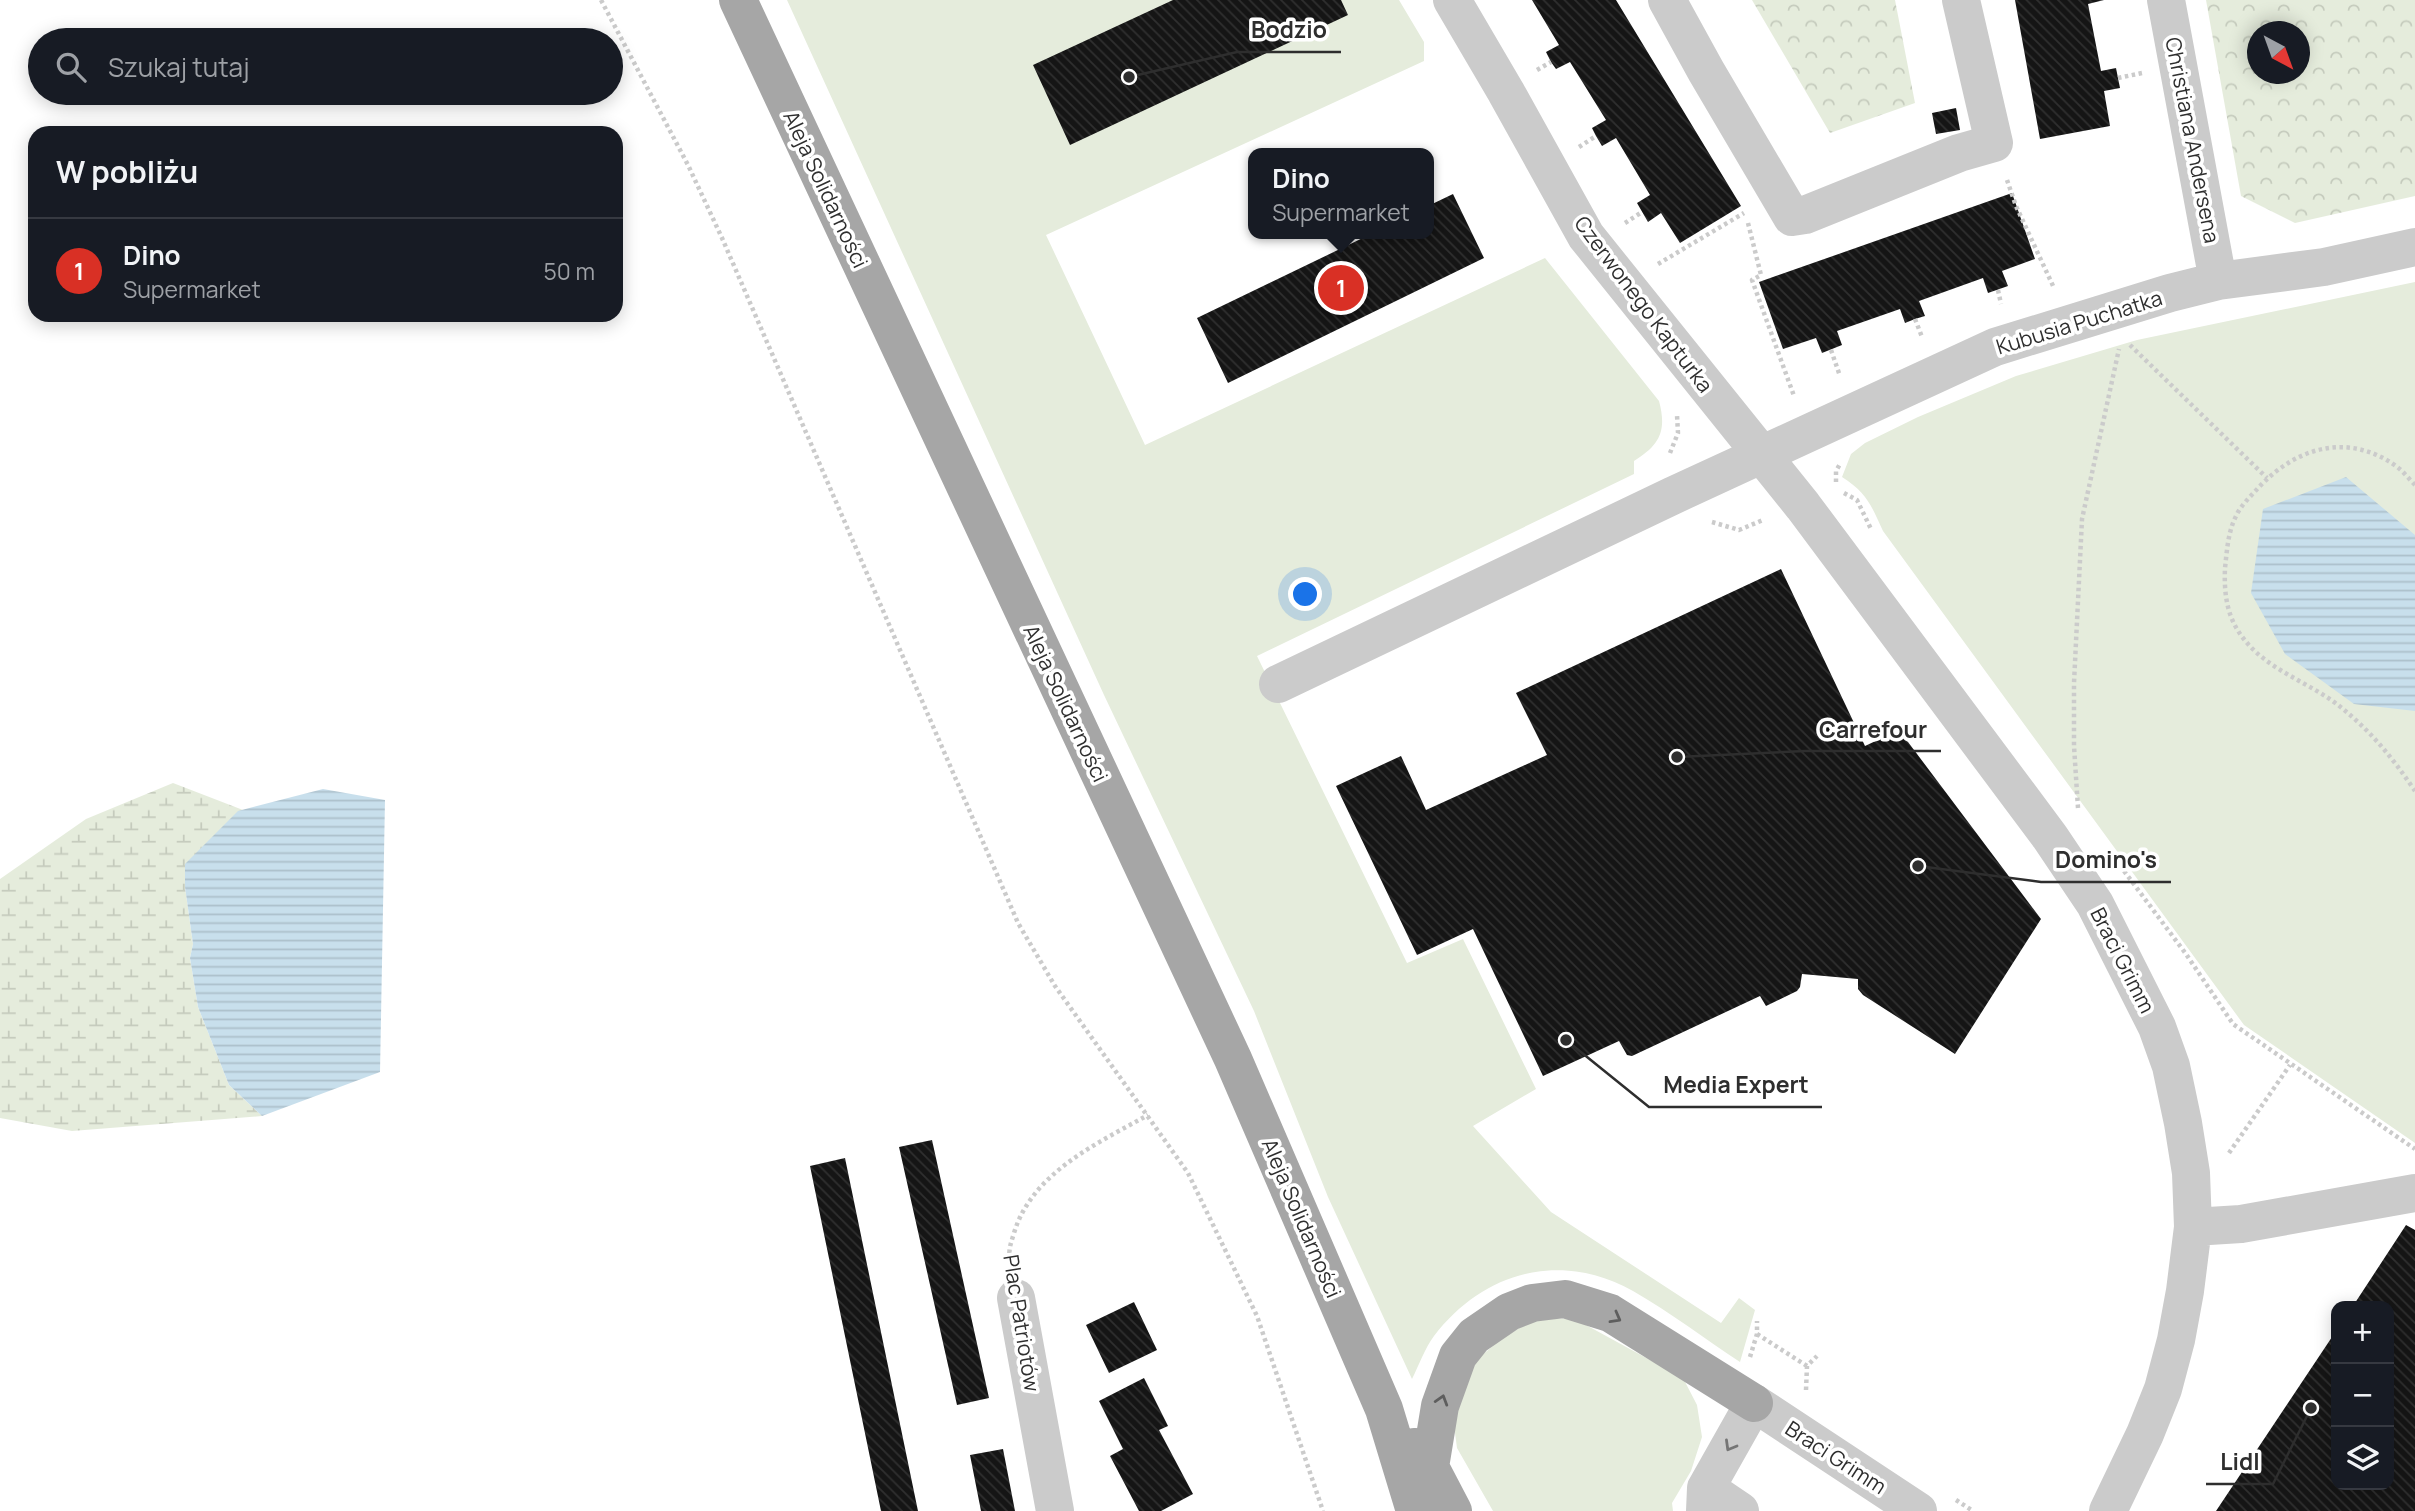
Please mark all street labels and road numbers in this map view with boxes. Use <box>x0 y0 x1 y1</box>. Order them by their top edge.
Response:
street label: Christiana Andersena <box>2159 35 2227 245</box>
street label: Aleja Solidarności <box>777 106 875 272</box>
street label: Czerwonego Kapturka <box>1568 210 1720 398</box>
street label: Kubusia Puchatka <box>1993 283 2165 361</box>
street label: Aleja Solidarności <box>1017 620 1115 786</box>
street label: Braci Grimm <box>2084 902 2162 1018</box>
street label: Aleja Solidarności <box>1256 1134 1348 1302</box>
street label: Plac Patriotów <box>997 1252 1047 1394</box>
street label: Braci Grimm <box>1780 1414 1892 1500</box>

